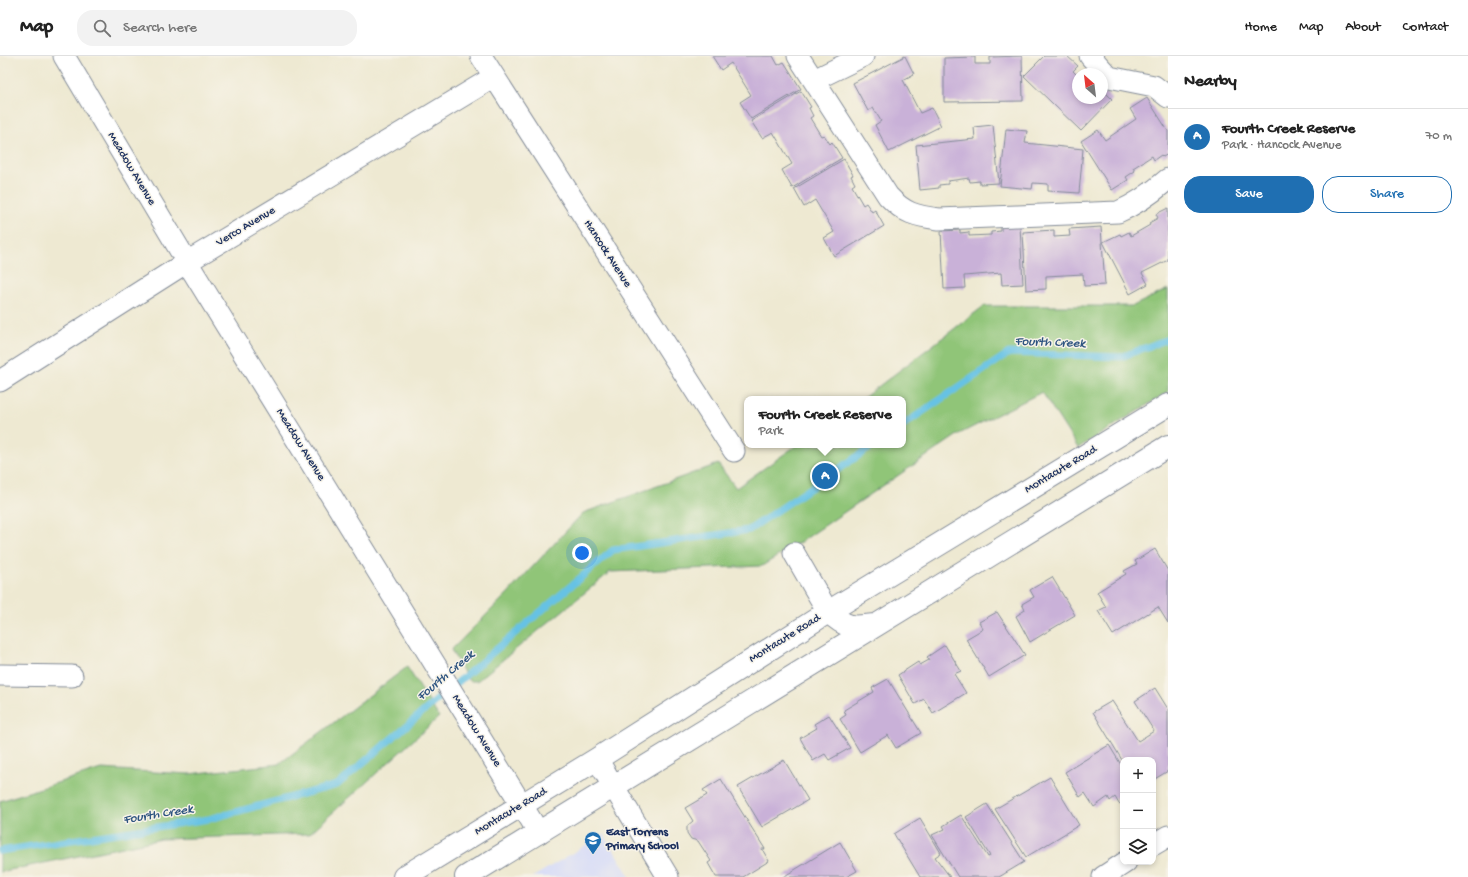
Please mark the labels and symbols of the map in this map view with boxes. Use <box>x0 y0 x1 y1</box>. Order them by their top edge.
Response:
north arrow <box>1072 68 1108 104</box>
street label: Meadow Avenue <box>104 130 159 209</box>
street label: Verco Avenue <box>213 203 279 251</box>
street label: Hancock Avenue <box>580 218 635 291</box>
water label: Fourth Creek <box>1015 334 1087 352</box>
street label: Meadow Avenue <box>272 406 328 484</box>
street label: Montacute Road <box>1022 442 1100 497</box>
pin: A <box>812 461 838 491</box>
your location <box>572 543 592 563</box>
street label: Montacute Road <box>747 611 824 667</box>
water label: Fourth Creek <box>414 647 479 704</box>
street label: Meadow Avenue <box>448 692 504 770</box>
street label: Montacute Road <box>472 784 550 839</box>
water label: Fourth Creek <box>122 802 195 828</box>
place label: East Torrens Primary School <box>605 826 679 854</box>
school or university icon: East Torrens Primary School <box>583 830 603 855</box>

